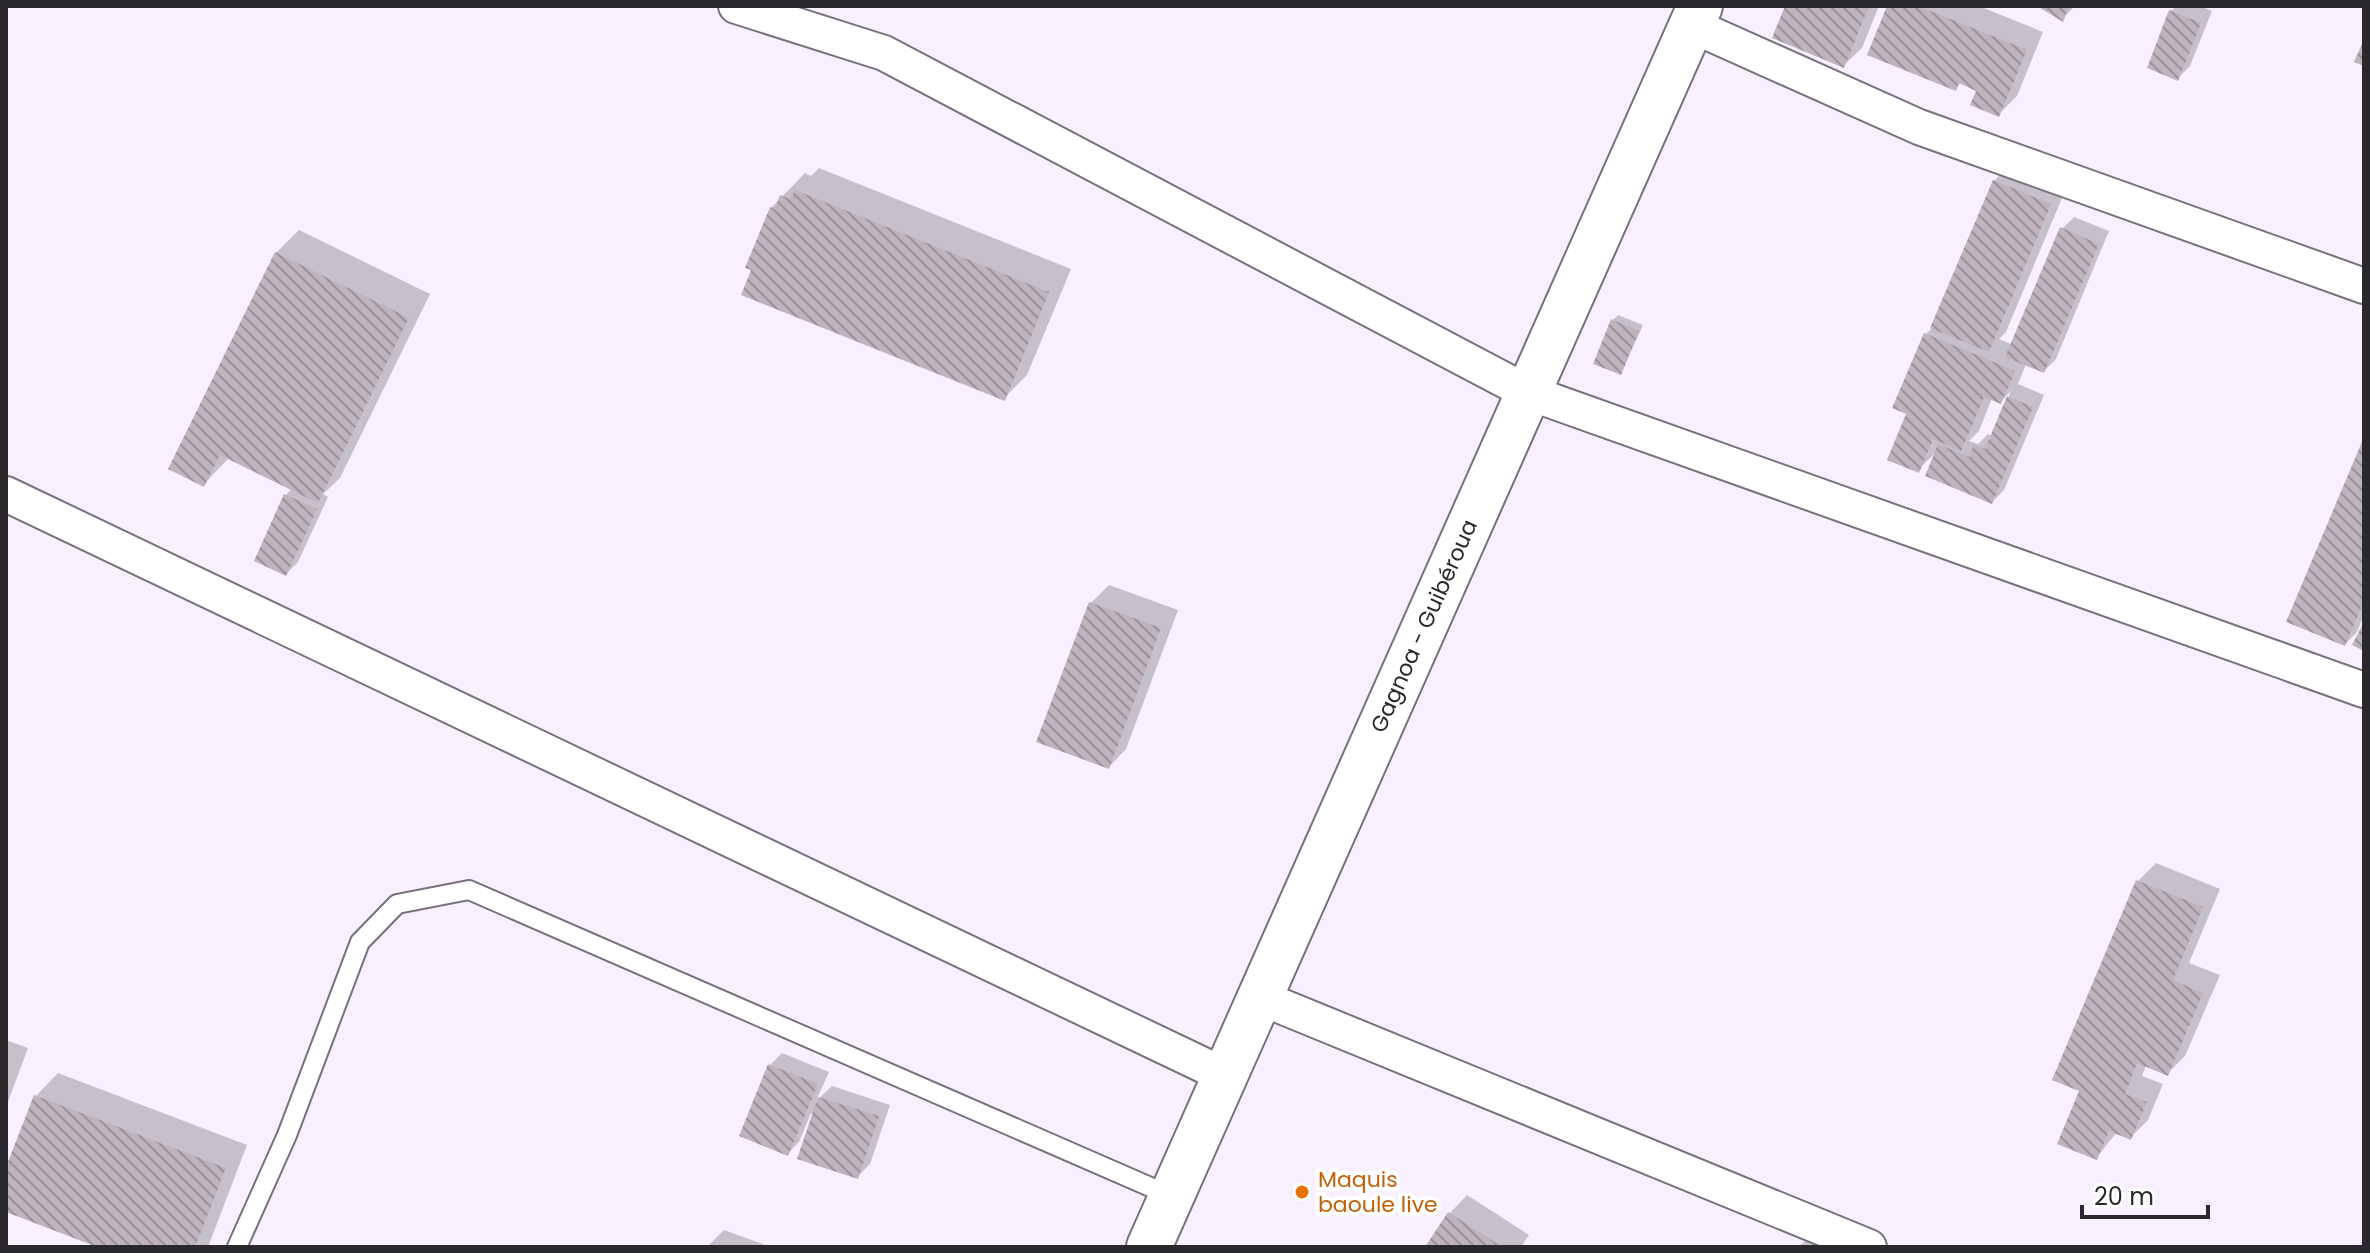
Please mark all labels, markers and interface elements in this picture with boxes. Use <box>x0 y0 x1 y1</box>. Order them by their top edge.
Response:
street label: Gagnoa - Guibéroua <box>1363 515 1485 737</box>
place label: Maquis baoule live <box>1318 1164 1438 1220</box>
scale bar <box>2082 1169 2208 1219</box>
text: 20 m <box>2094 1180 2154 1213</box>
marker: Maquis baoule live <box>1293 1183 1311 1201</box>

